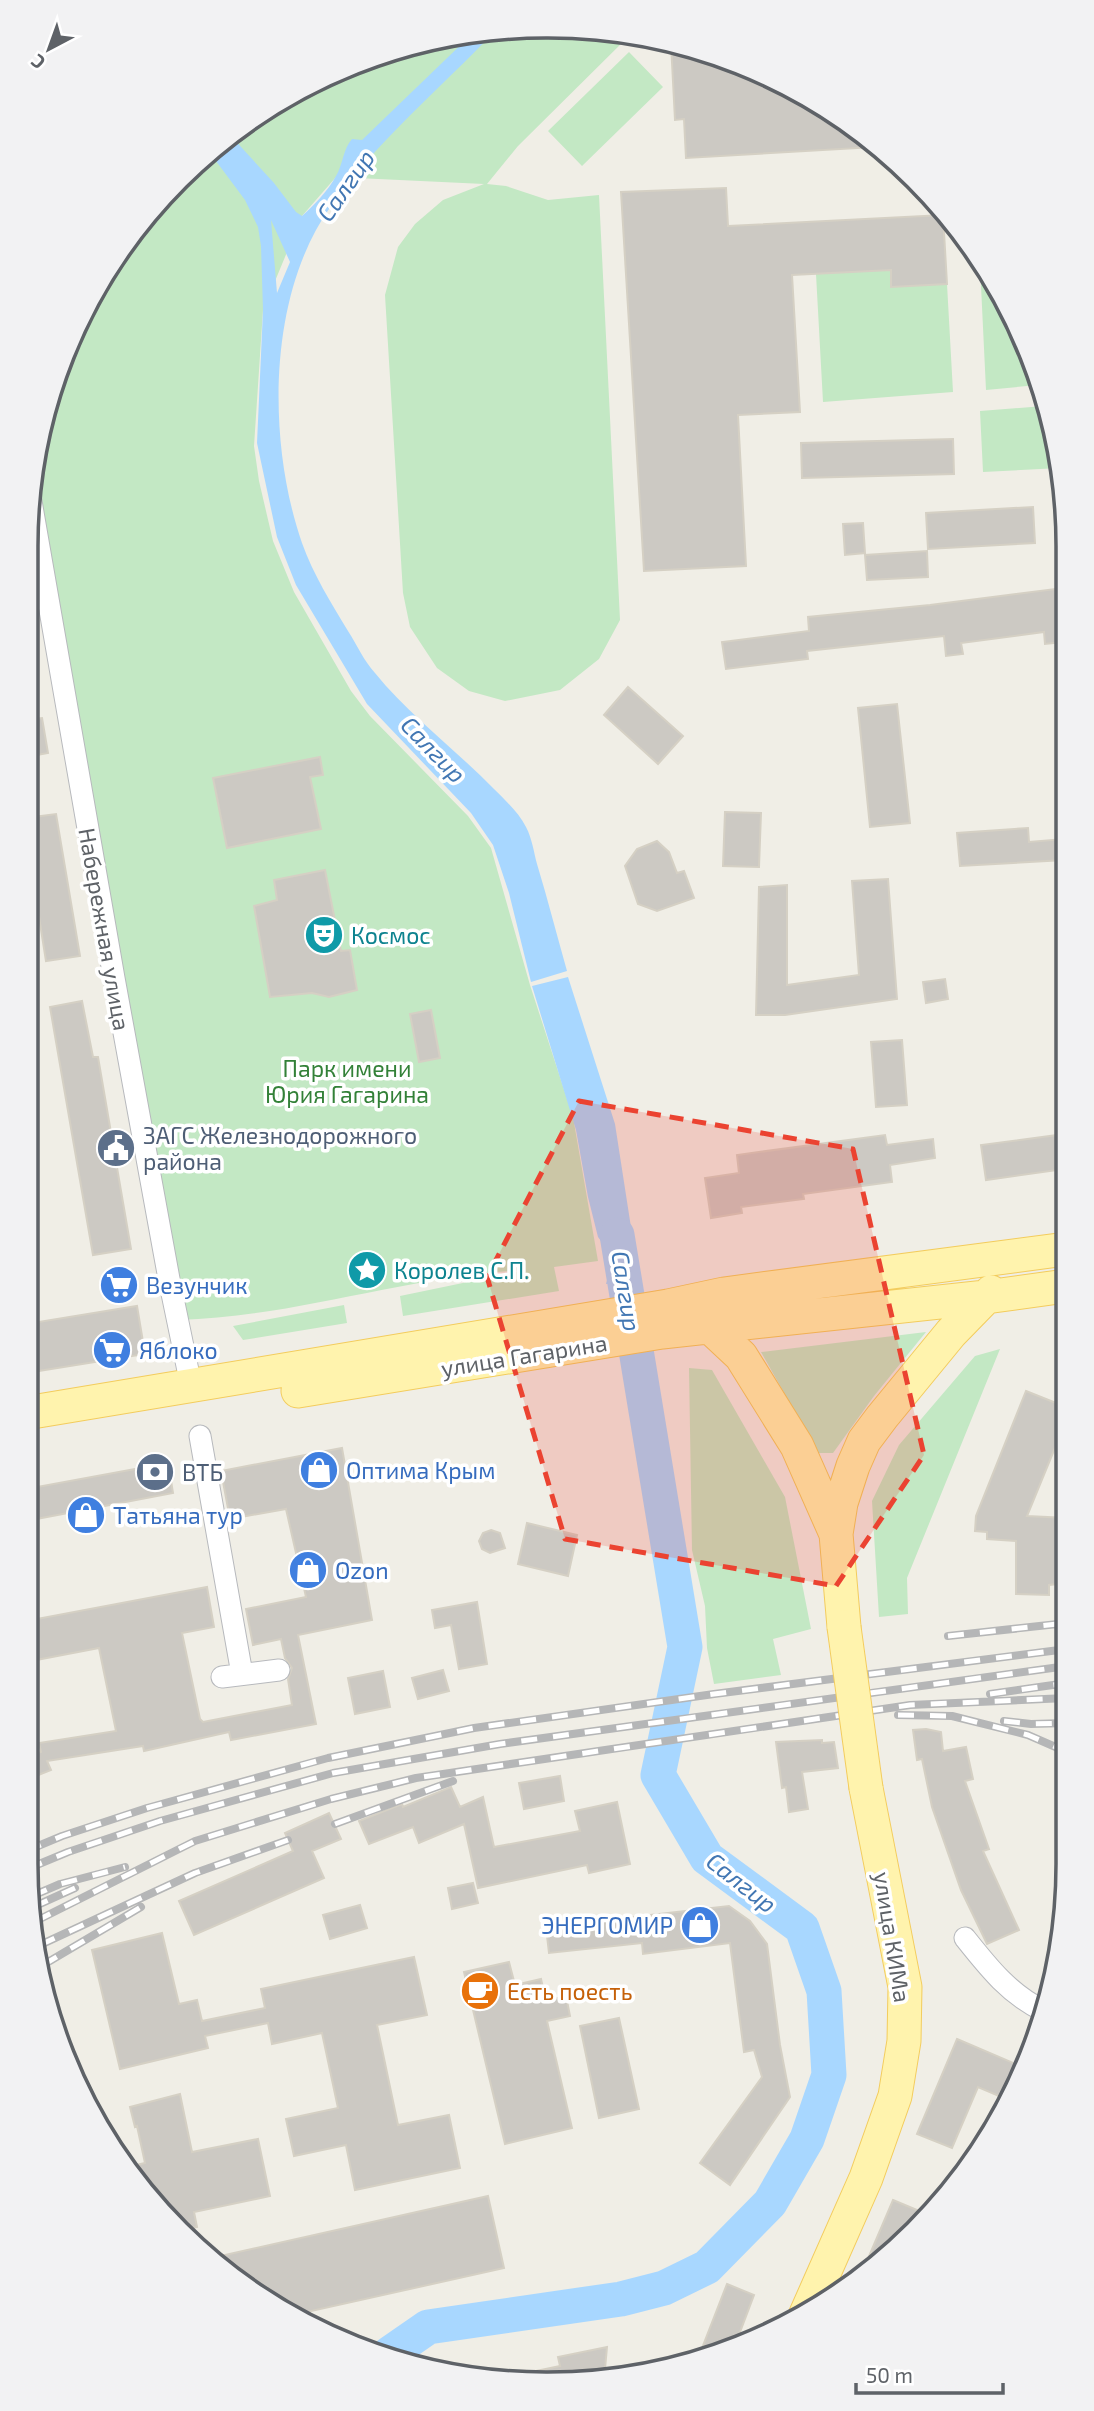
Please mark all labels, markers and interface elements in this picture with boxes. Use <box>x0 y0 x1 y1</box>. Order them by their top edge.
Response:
north arrow <box>14 14 84 84</box>
text: С <box>26 50 49 75</box>
water label: Салгир <box>310 144 380 226</box>
water label: Салгир <box>395 710 473 788</box>
street label: Набережная улица <box>72 825 137 1033</box>
theatre icon: Космос <box>303 914 345 956</box>
place label: Космос <box>351 921 431 949</box>
park label: Парк имени Юрия Гагарина <box>265 1054 429 1108</box>
place label: ЗАГС Железнодорожного района <box>143 1121 417 1175</box>
public building icon: ЗАГС Железнодорожного района <box>95 1127 137 1169</box>
place icon: Королев С.П. <box>346 1249 388 1291</box>
water label: Салгир <box>606 1249 648 1333</box>
place label: Королев С.П. <box>394 1256 529 1284</box>
supermarket icon: Везунчик <box>98 1264 140 1306</box>
place label: Везунчик <box>146 1271 248 1300</box>
street label: улица Гагарина <box>439 1328 609 1383</box>
supermarket icon: Яблоко <box>91 1329 133 1371</box>
place label: Яблоко <box>139 1336 218 1364</box>
shop icon: Оптима Крым <box>298 1449 340 1491</box>
bank icon: ВТБ <box>134 1451 176 1493</box>
place label: Оптима Крым <box>346 1456 495 1484</box>
place label: ВТБ <box>182 1458 223 1486</box>
shop icon: Татьяна тур <box>65 1494 107 1536</box>
place label: Татьяна тур <box>113 1501 243 1530</box>
shop icon: Ozon <box>287 1549 329 1591</box>
place label: Ozon <box>335 1556 389 1584</box>
water label: Салгир <box>701 1846 783 1918</box>
street label: улица КИМа <box>868 1870 917 2005</box>
shop icon: ЭНЕРГОМИР <box>679 1904 721 1946</box>
place label: ЭНЕРГОМИР <box>541 1911 673 1939</box>
cafe icon: Есть поесть <box>459 1970 501 2012</box>
place label: Есть поесть <box>507 1977 633 2005</box>
scale bar <box>856 2352 1003 2396</box>
text: 50 m <box>866 2362 913 2387</box>

